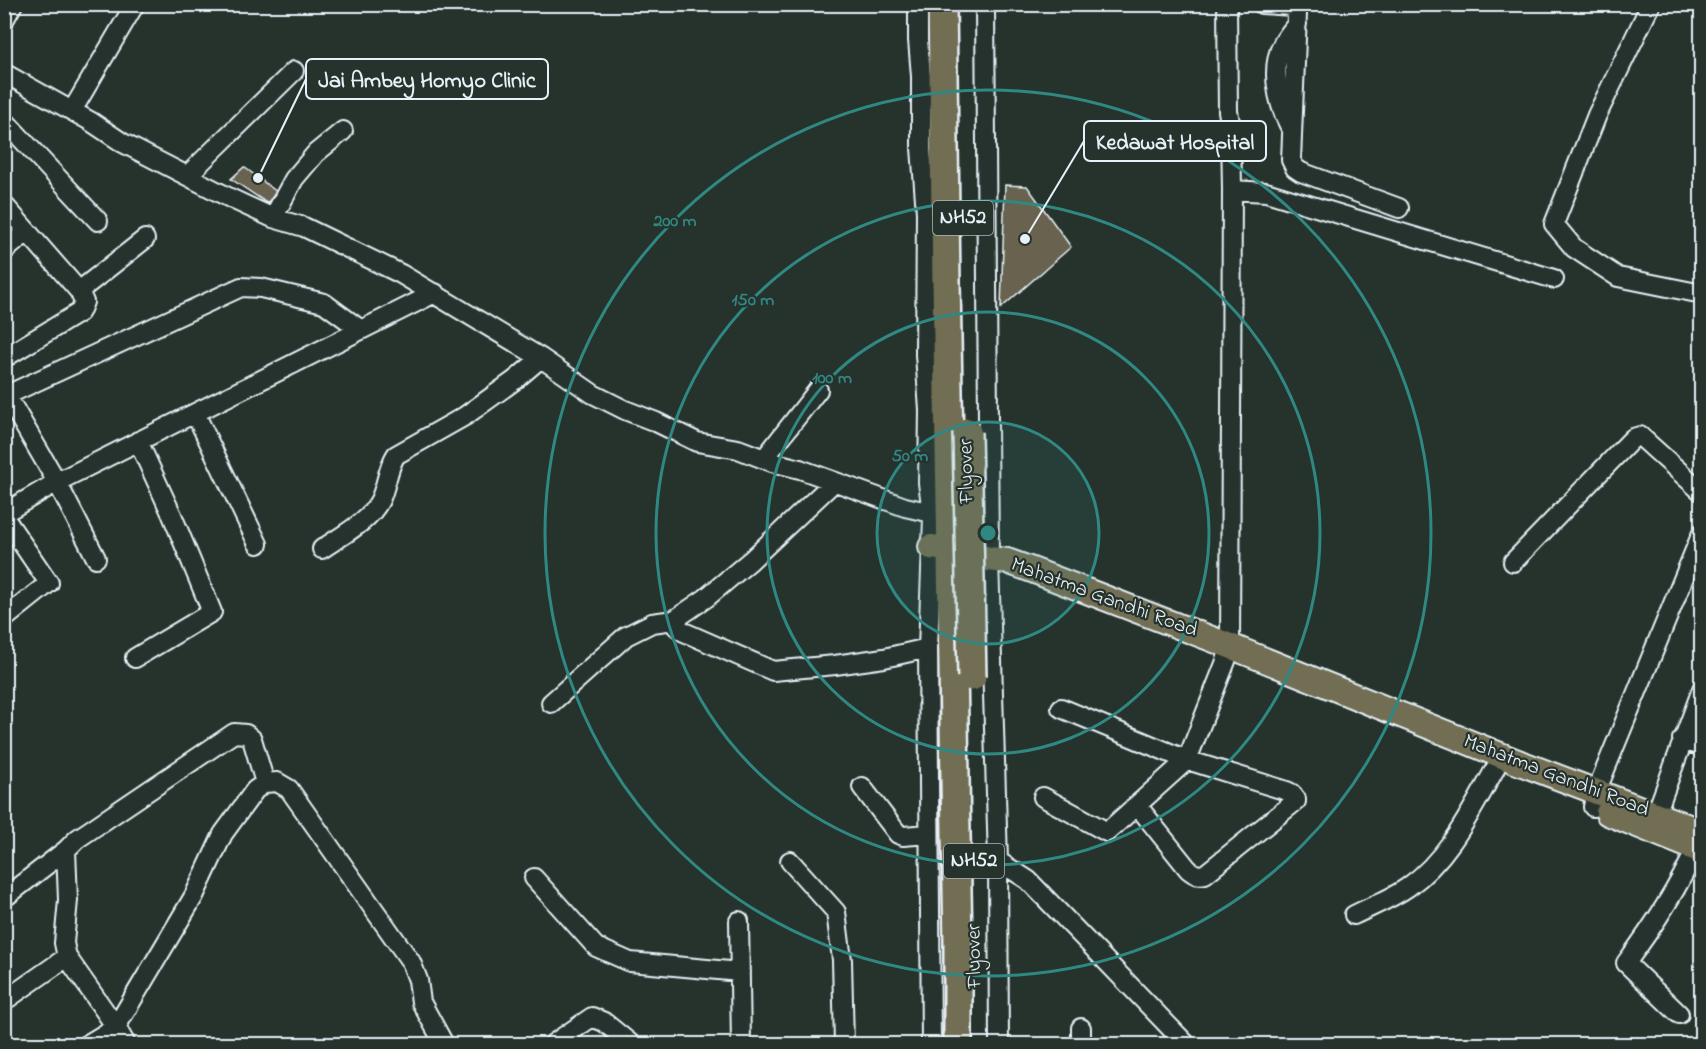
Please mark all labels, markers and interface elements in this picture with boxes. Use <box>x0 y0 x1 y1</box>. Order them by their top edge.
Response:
callout: Jai Ambey Homyo Clinic <box>306 59 548 99</box>
text: Jai Ambey Homyo Clinic <box>318 66 537 99</box>
callout: Kedawat Hospital <box>1084 121 1266 161</box>
text: Kedawat Hospital <box>1096 128 1254 160</box>
road number: NH52 <box>933 201 993 235</box>
text: 200 m <box>653 209 697 235</box>
text: 150 m <box>732 288 774 314</box>
text: 100 m <box>812 366 852 392</box>
street label: Flyover <box>951 438 985 505</box>
text: 50 m <box>892 444 928 470</box>
centre of rings <box>978 523 998 543</box>
street label: Mahatma Gandhi Road <box>1006 550 1202 646</box>
street label: Mahatma Gandhi Road <box>1459 727 1653 825</box>
road number: NH52 <box>944 844 1004 878</box>
street label: Flyover <box>959 923 993 990</box>

